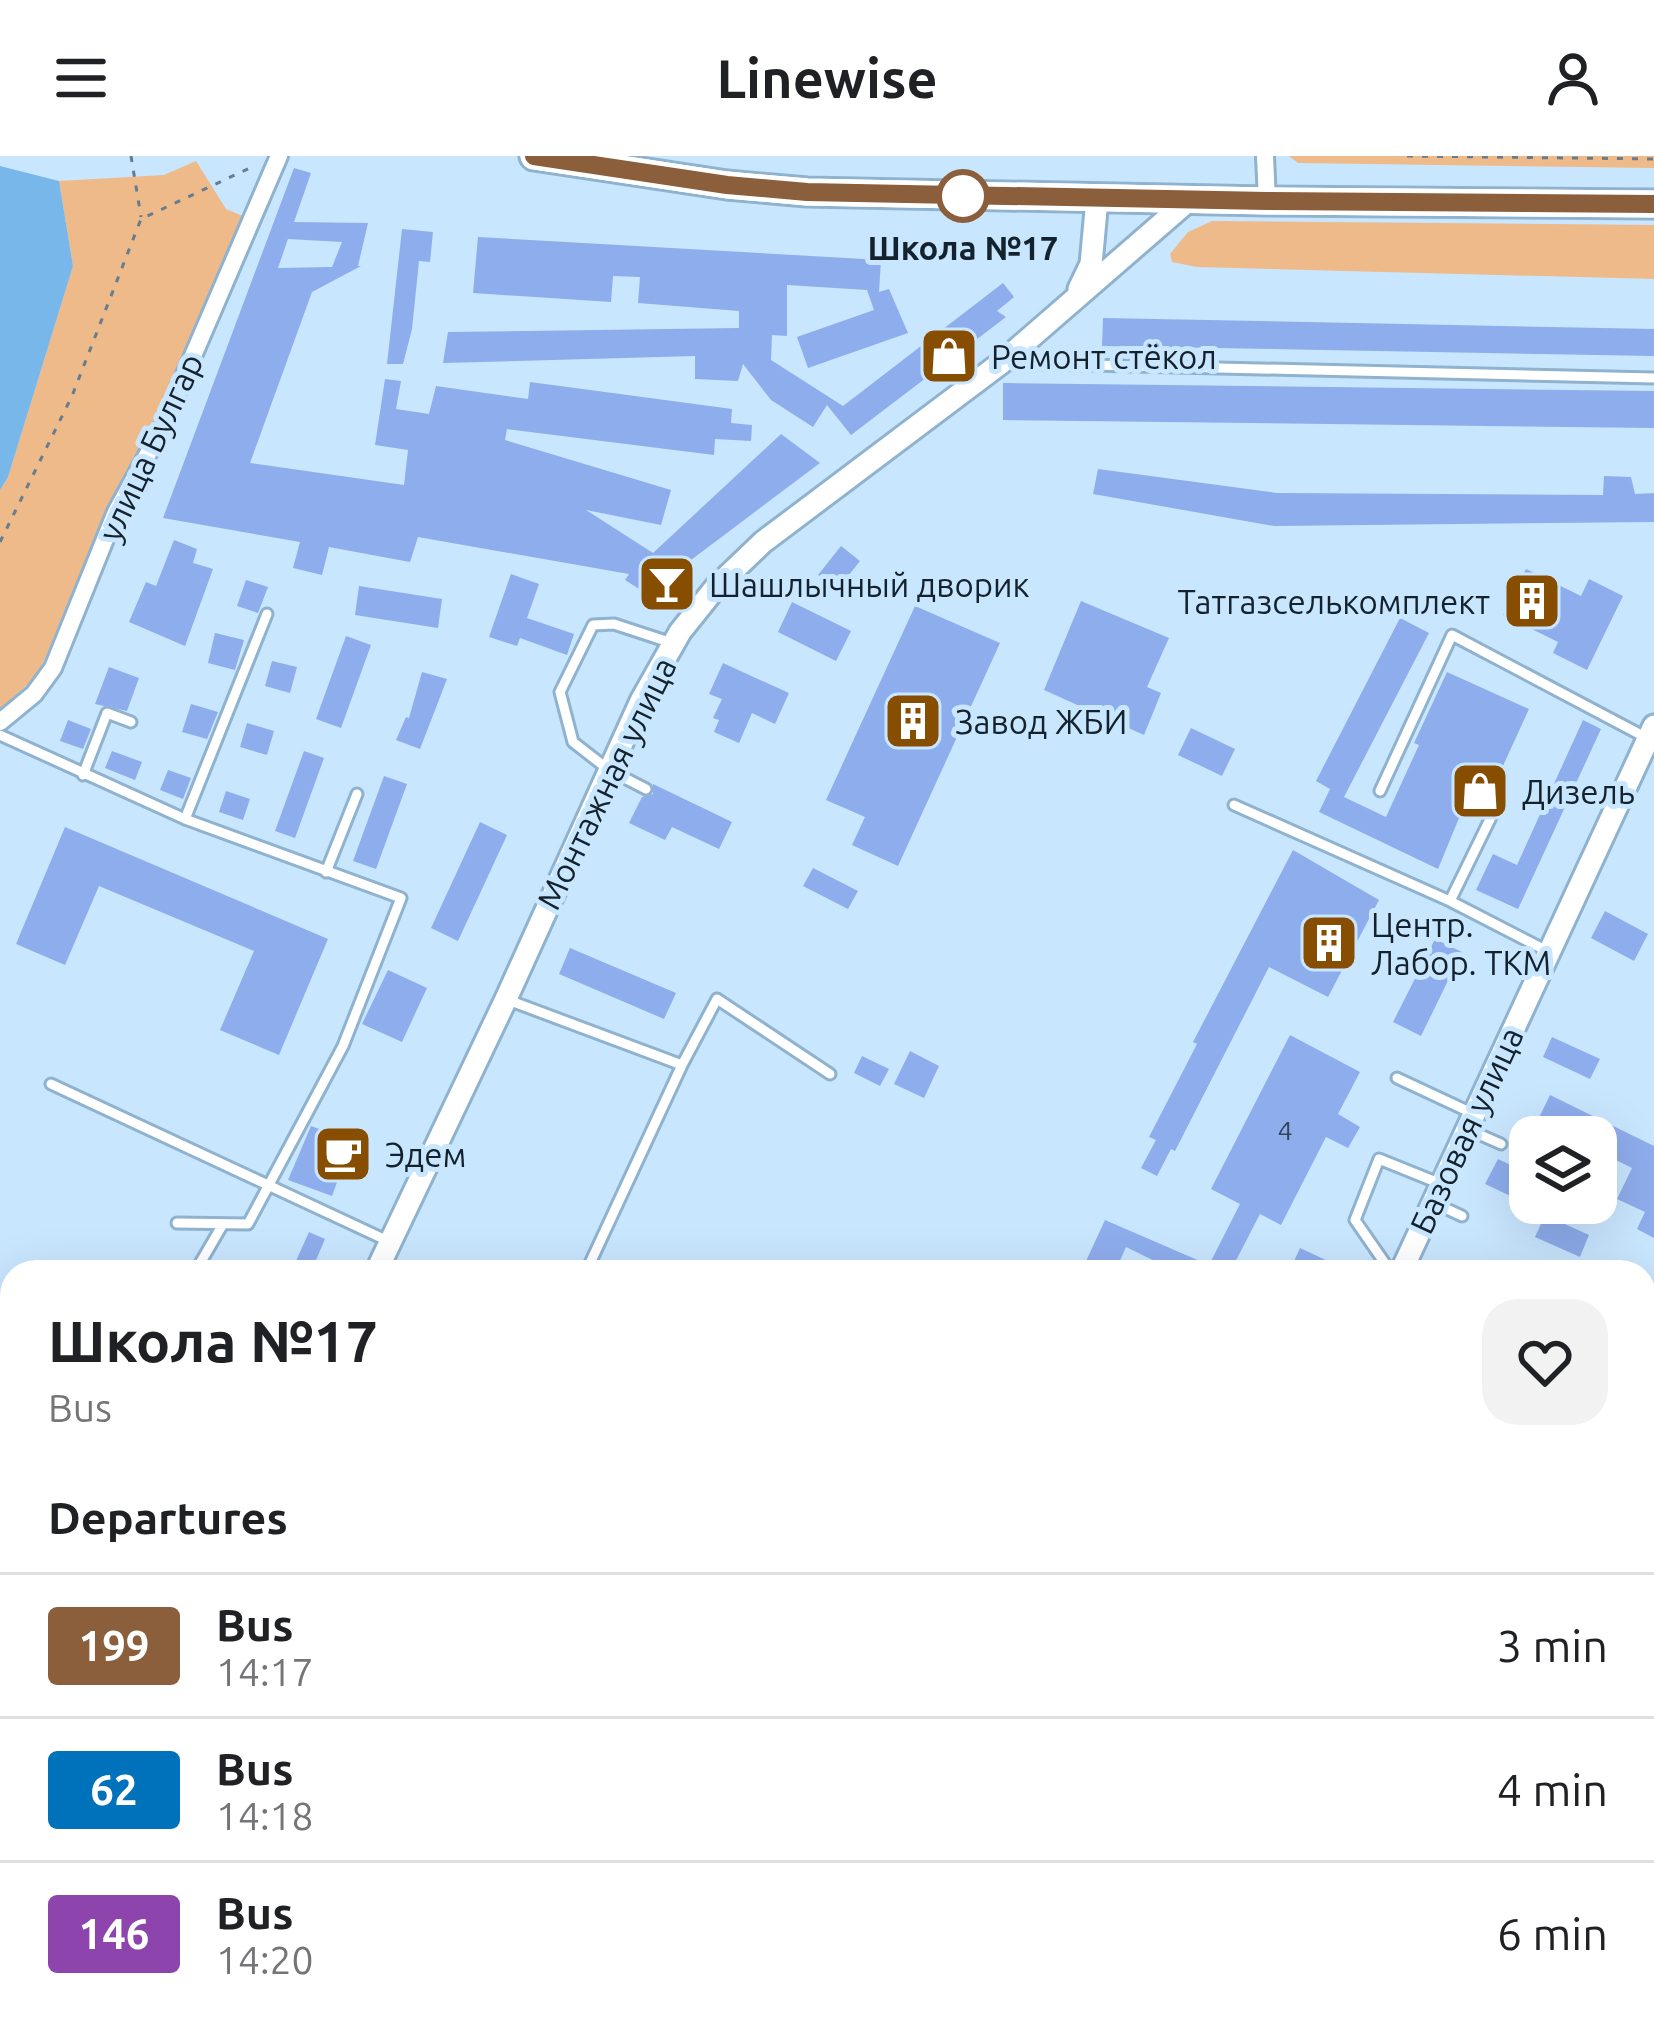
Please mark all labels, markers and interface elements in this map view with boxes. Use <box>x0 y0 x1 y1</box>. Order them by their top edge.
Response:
icon: menu <box>48 45 114 111</box>
icon: person <box>1540 45 1606 111</box>
text: Linewise <box>716 48 938 108</box>
marker: Школа №17 <box>938 171 988 221</box>
place label: Школа №17 <box>868 229 1058 266</box>
shop icon: Ремонт стёкол <box>918 325 980 387</box>
place label: Ремонт стёкол <box>991 338 1217 375</box>
street label: улица Булгар <box>90 347 210 547</box>
bar icon: Шашлычный дворик <box>636 553 698 615</box>
place label: Шашлычный дворик <box>709 566 1030 603</box>
building icon: Татгазселькомплект <box>1501 570 1563 632</box>
place label: Татгазселькомплект <box>1177 583 1490 620</box>
street label: Монтажная улица <box>529 651 683 915</box>
building icon: Завод ЖБИ <box>882 690 944 752</box>
place label: Завод ЖБИ <box>955 703 1127 740</box>
shop icon: Дизель <box>1449 760 1511 822</box>
place label: Дизель <box>1522 773 1635 810</box>
place label: Центр. Лабор. ТКМ <box>1371 906 1551 981</box>
building icon: Центр. Лабор. ТКМ <box>1298 912 1360 974</box>
street label: Базовая улица <box>1402 1021 1530 1239</box>
house number: 4 <box>1277 1115 1293 1145</box>
map controls <box>1509 1116 1617 1224</box>
button: layers <box>1509 1116 1617 1224</box>
cafe icon: Эдем <box>312 1123 374 1185</box>
place label: Эдем <box>385 1136 466 1173</box>
button: heart <box>1482 1299 1608 1425</box>
text: Школа №17 <box>48 1309 378 1373</box>
text: Bus <box>48 1386 112 1429</box>
text: Departures <box>48 1492 288 1543</box>
text: Bus <box>216 1599 293 1650</box>
text: 3 min <box>1497 1620 1608 1671</box>
text: 199 <box>78 1622 150 1669</box>
text: 14:17 <box>216 1650 314 1693</box>
text: Bus <box>216 1743 293 1794</box>
text: 4 min <box>1497 1764 1608 1815</box>
text: 62 <box>90 1766 138 1813</box>
text: 14:18 <box>216 1794 314 1837</box>
text: Bus <box>216 1887 293 1938</box>
text: 6 min <box>1497 1908 1608 1959</box>
text: 146 <box>78 1910 150 1957</box>
text: 14:20 <box>216 1938 314 1981</box>

